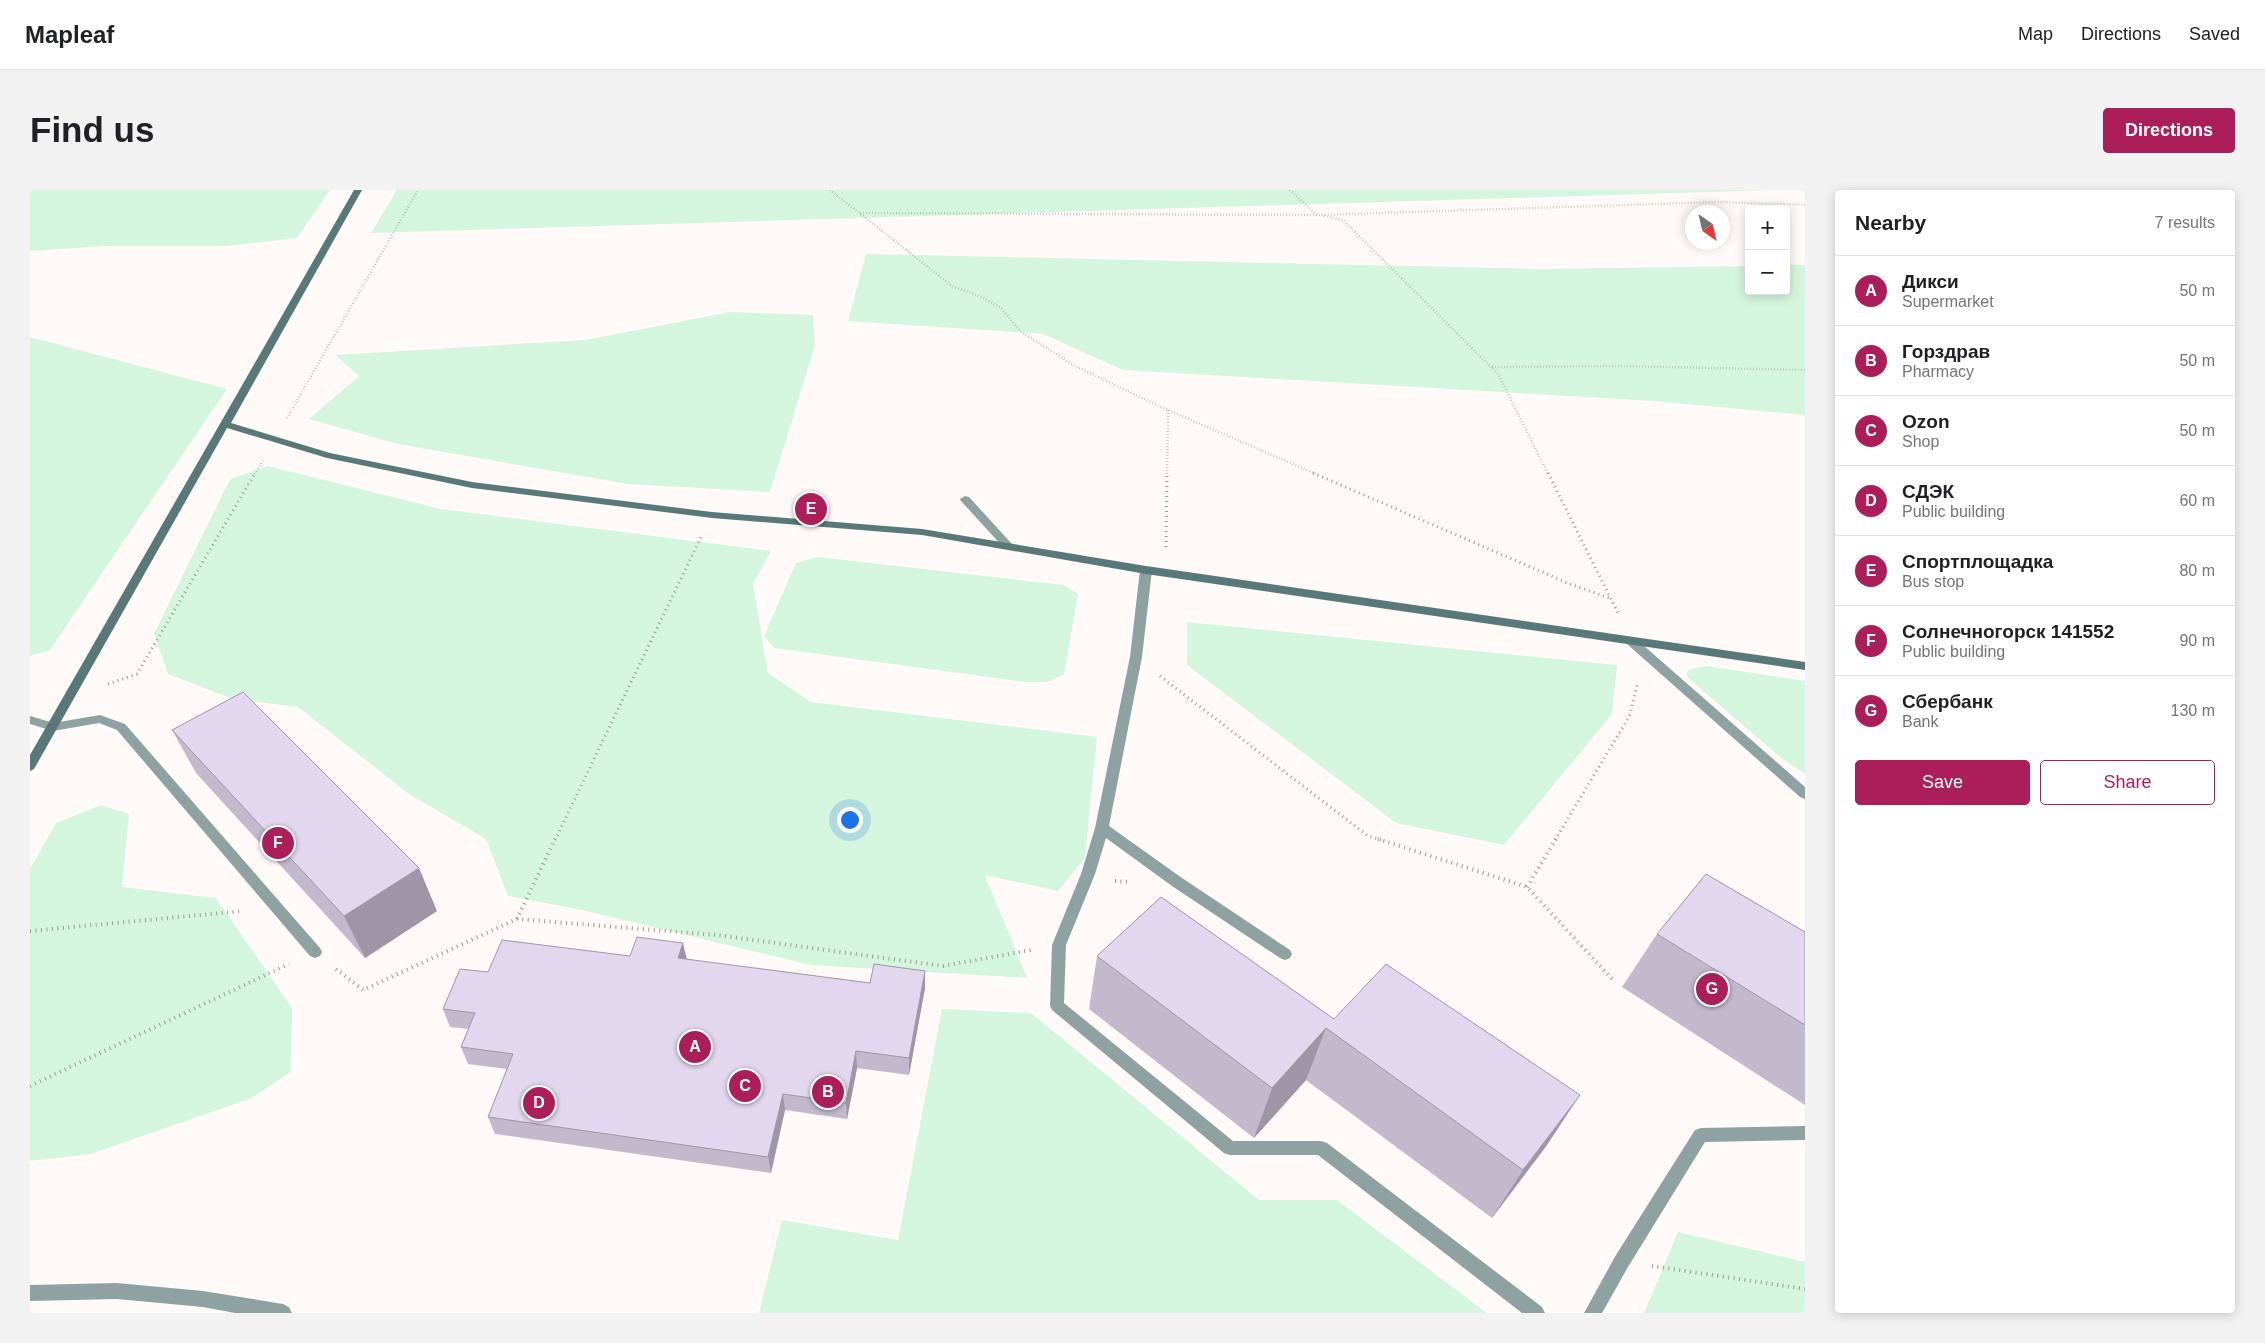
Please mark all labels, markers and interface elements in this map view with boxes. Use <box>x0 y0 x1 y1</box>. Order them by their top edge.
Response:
text: Mapleaf <box>25 21 114 48</box>
text: Map <box>2018 24 2053 44</box>
text: Directions <box>2081 24 2161 44</box>
text: Saved <box>2189 24 2240 44</box>
button: Directions <box>2103 108 2235 153</box>
text: Find us <box>30 110 154 149</box>
north arrow <box>1685 205 1730 250</box>
map controls <box>1745 205 1790 295</box>
button: + <box>1745 205 1790 250</box>
text: Nearby <box>1855 211 1926 234</box>
text: 7 results <box>2155 214 2215 231</box>
button: − <box>1745 250 1790 295</box>
text: Дикси <box>1902 271 1959 292</box>
text: A <box>1865 282 1877 299</box>
text: 50 m <box>2179 282 2215 299</box>
text: Supermarket <box>1902 293 1994 310</box>
text: Горздрав <box>1902 341 1990 362</box>
text: B <box>1865 352 1877 369</box>
text: 50 m <box>2179 352 2215 369</box>
text: Pharmacy <box>1902 363 1974 380</box>
text: Ozon <box>1902 411 1950 432</box>
text: C <box>1865 422 1877 439</box>
text: 50 m <box>2179 422 2215 439</box>
text: Shop <box>1902 433 1939 450</box>
text: СДЭК <box>1902 481 1954 502</box>
pin: E <box>795 490 827 528</box>
text: D <box>1865 492 1877 509</box>
text: 60 m <box>2179 492 2215 509</box>
text: Public building <box>1902 503 2005 520</box>
text: Спортплощадка <box>1902 551 2053 572</box>
text: E <box>1866 562 1876 579</box>
text: 80 m <box>2179 562 2215 579</box>
text: Bus stop <box>1902 573 1964 590</box>
text: Солнечногорск 141552 <box>1902 621 2114 642</box>
text: F <box>1866 632 1876 649</box>
text: 90 m <box>2179 632 2215 649</box>
text: Public building <box>1902 643 2005 660</box>
text: Сбербанк <box>1902 691 1993 712</box>
text: G <box>1865 702 1877 719</box>
text: 130 m <box>2171 702 2215 719</box>
text: Bank <box>1902 713 1938 730</box>
button: Save <box>1855 760 2030 805</box>
button: Share <box>2040 760 2215 805</box>
your location <box>837 807 863 833</box>
pin: F <box>262 824 294 862</box>
pin: G <box>1696 970 1728 1008</box>
pin: A <box>679 1028 711 1066</box>
pin: C <box>729 1067 761 1105</box>
pin: B <box>812 1073 844 1111</box>
pin: D <box>523 1084 555 1122</box>

